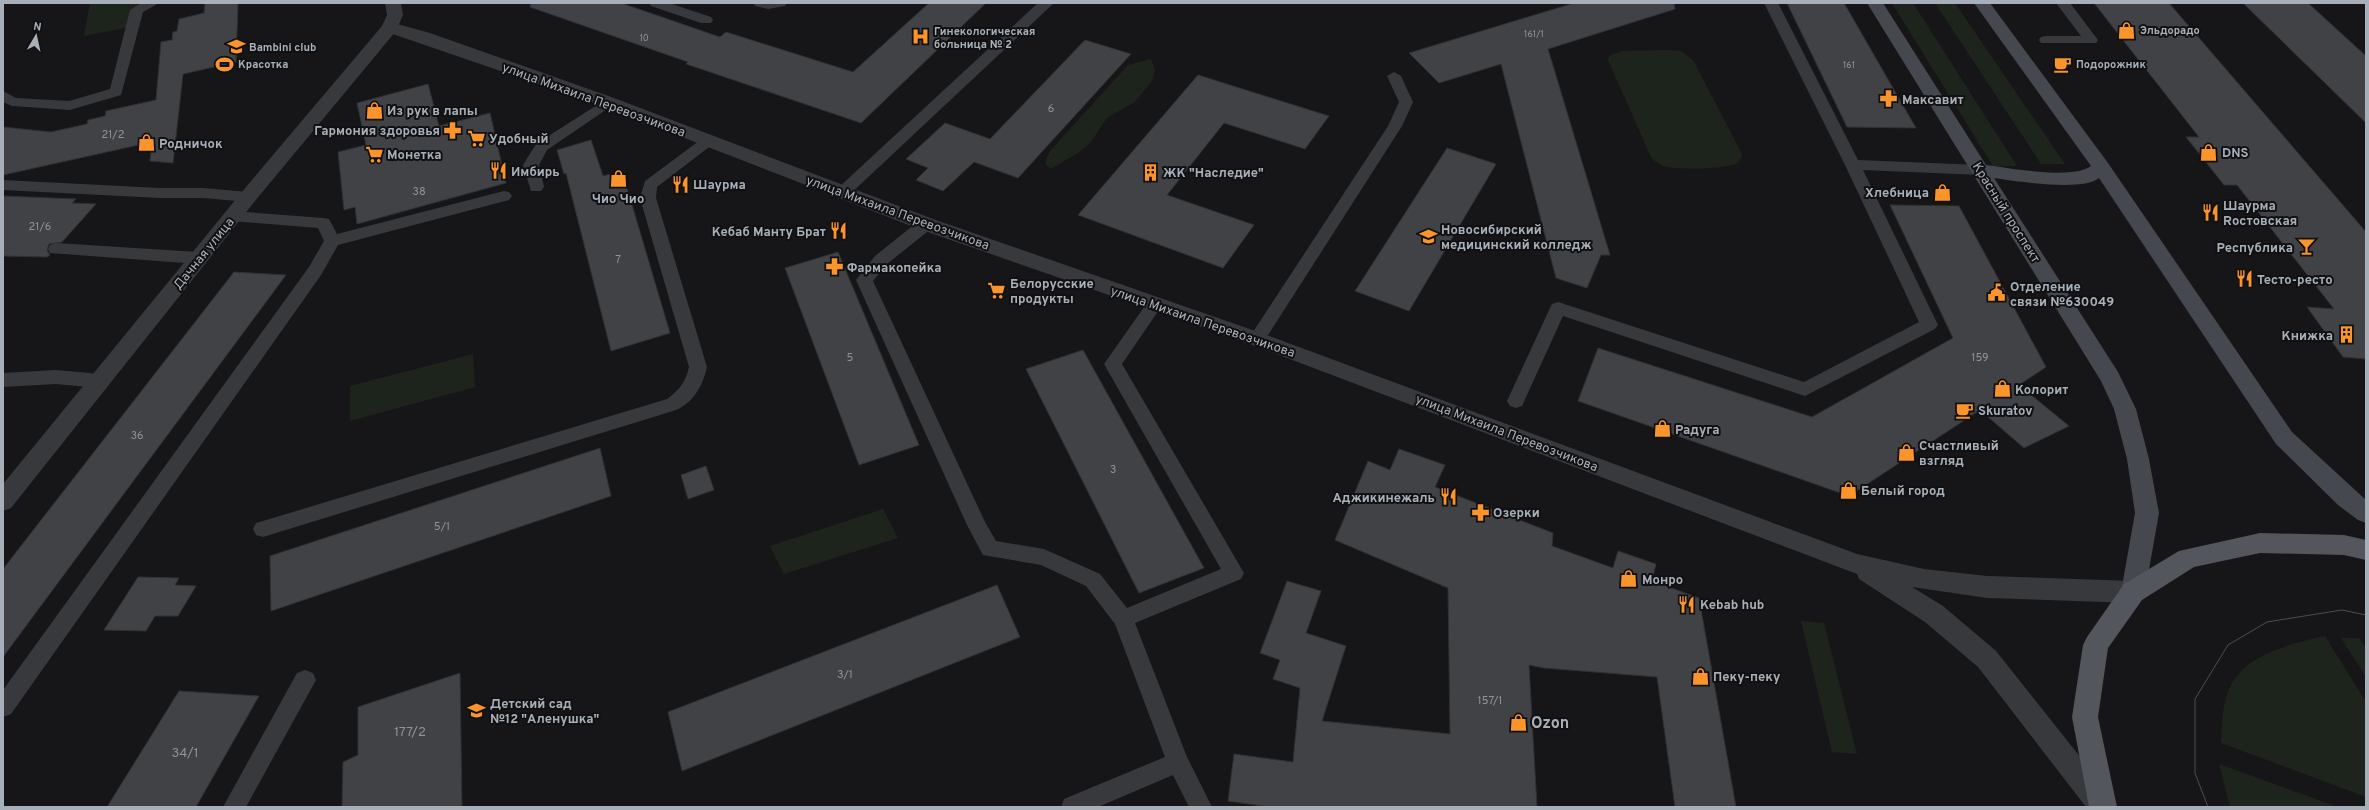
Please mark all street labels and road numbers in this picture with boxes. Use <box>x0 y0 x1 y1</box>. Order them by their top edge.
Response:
street label: улица Михаила Перевозчикова <box>499 60 687 142</box>
street label: Красный проспект <box>1968 160 2043 266</box>
street label: улица Михаила Перевозчикова <box>803 173 991 255</box>
street label: Дачная улица <box>171 215 238 293</box>
street label: улица Михаила Перевозчикова <box>1108 284 1297 362</box>
street label: улица Михаила Перевозчикова <box>1413 392 1600 476</box>

